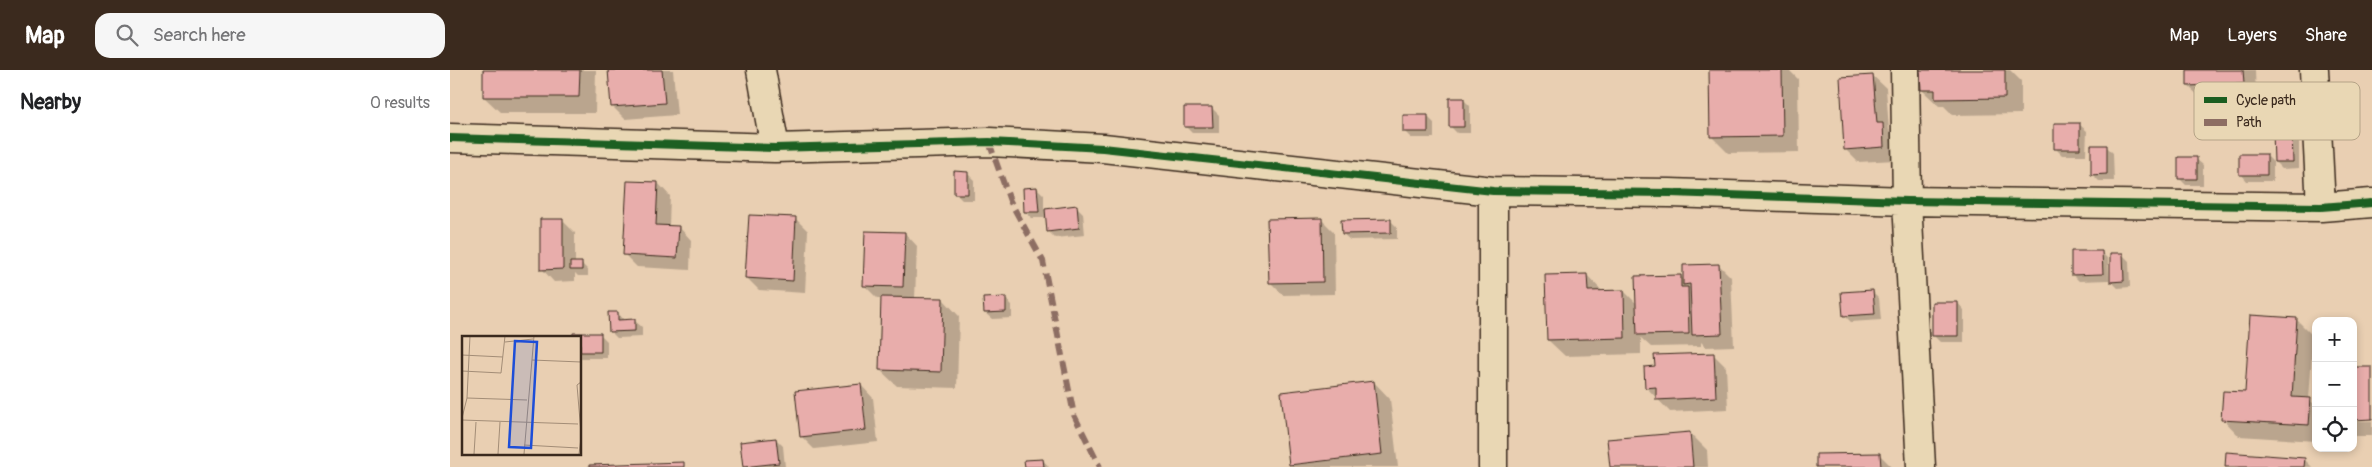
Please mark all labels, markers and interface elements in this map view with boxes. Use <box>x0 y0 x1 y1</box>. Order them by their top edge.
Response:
search box <box>95 13 445 58</box>
text: Map <box>25 21 65 50</box>
icon: search <box>113 21 141 49</box>
text: Search here <box>153 23 246 47</box>
text: Map <box>2170 24 2199 47</box>
text: Layers <box>2227 24 2277 47</box>
text: Share <box>2305 24 2347 47</box>
legend <box>2194 82 2360 140</box>
text: Nearby <box>20 89 81 116</box>
text: Cycle path <box>2236 92 2296 109</box>
text: 0 results <box>370 93 430 113</box>
text: Path <box>2236 114 2261 131</box>
map controls <box>2312 317 2357 452</box>
button: + <box>2312 317 2357 362</box>
inset map <box>462 336 581 454</box>
button: − <box>2312 362 2357 407</box>
button: locate <box>2312 407 2357 452</box>

